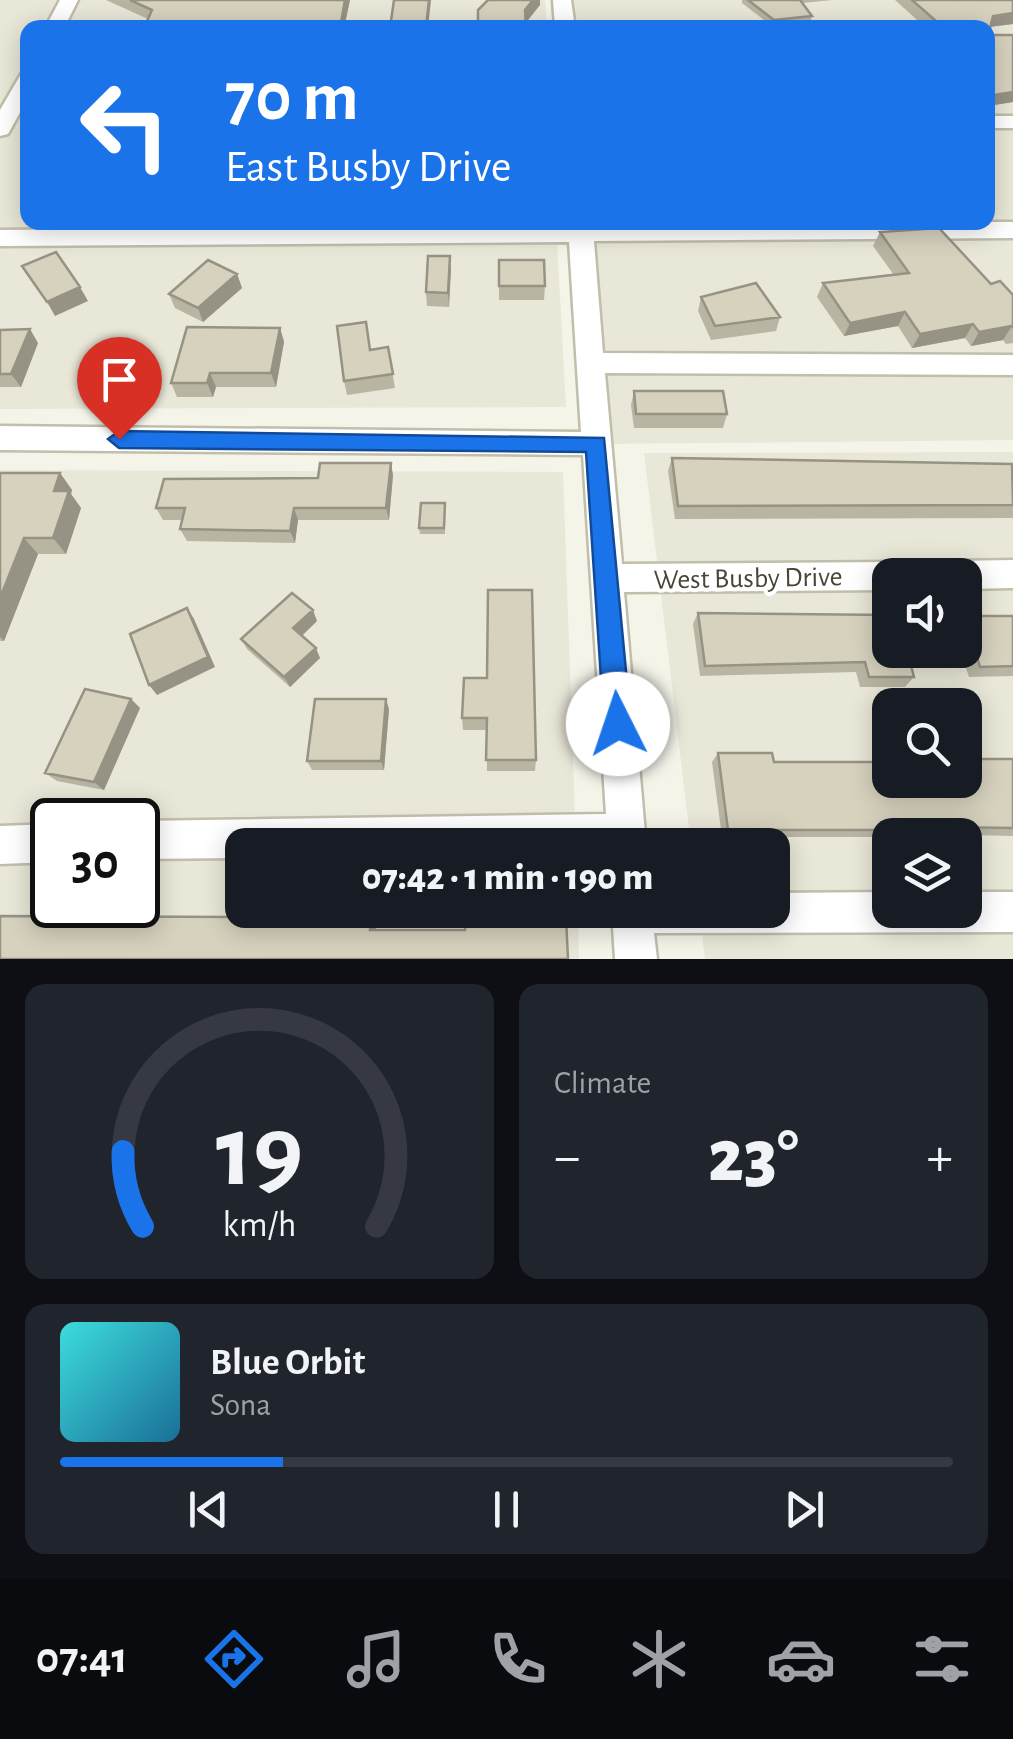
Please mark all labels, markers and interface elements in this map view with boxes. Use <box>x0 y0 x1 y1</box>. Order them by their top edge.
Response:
icon: left <box>60 60 190 190</box>
text: 70 m <box>225 63 359 133</box>
text: East Busby Drive <box>225 145 512 190</box>
pin <box>77 337 162 440</box>
icon: arrive <box>92 352 147 407</box>
map controls <box>872 558 982 928</box>
button: sound <box>872 558 982 668</box>
street label: West Busby Drive <box>653 563 843 595</box>
position arrow <box>566 672 670 776</box>
button: search <box>872 688 982 798</box>
speed limit sign: 30 <box>30 798 160 928</box>
button: layers <box>872 818 982 928</box>
text: 07:42 · 1 min · 190 m <box>362 859 653 897</box>
text: Climate <box>554 1067 651 1099</box>
text: 19 <box>216 1101 303 1205</box>
text: 23° <box>708 1120 799 1195</box>
text: − <box>554 1130 580 1185</box>
text: + <box>927 1130 953 1185</box>
text: km/h <box>223 1207 296 1243</box>
text: Blue Orbit <box>210 1344 365 1382</box>
text: Sona <box>210 1389 271 1421</box>
icon: previous <box>181 1482 236 1537</box>
icon: pause <box>479 1482 534 1537</box>
icon: next <box>777 1482 832 1537</box>
icon: directions <box>199 1624 269 1694</box>
icon: music <box>341 1624 411 1694</box>
icon: phone <box>483 1624 553 1694</box>
icon: climate <box>624 1624 694 1694</box>
icon: car <box>766 1624 836 1694</box>
icon: filters <box>907 1624 977 1694</box>
text: 07:41 <box>36 1636 128 1681</box>

